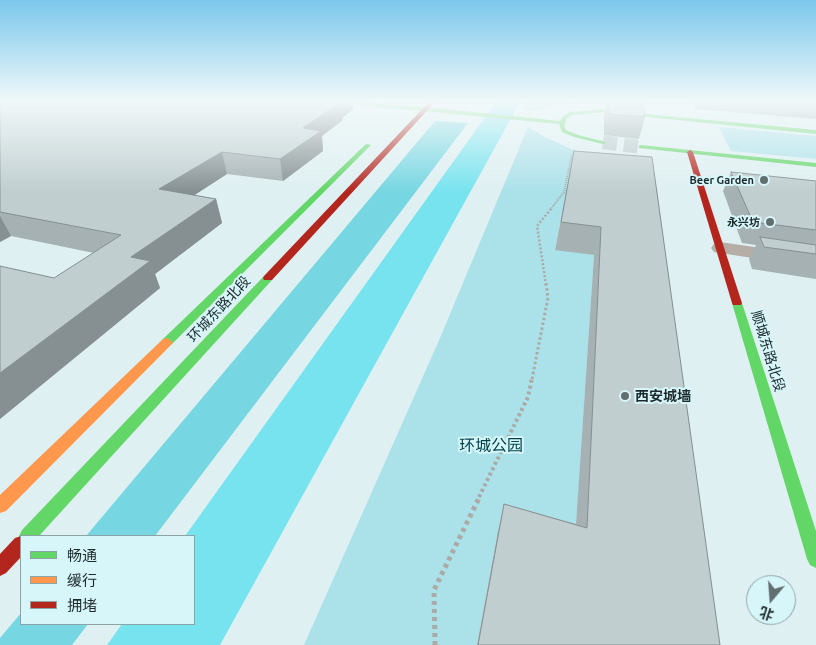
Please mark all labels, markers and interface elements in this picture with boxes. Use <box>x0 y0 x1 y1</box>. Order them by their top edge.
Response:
place label: Beer Garden <box>690 173 754 187</box>
marker: Beer Garden <box>758 174 770 186</box>
place label: 永兴坊 <box>727 215 760 229</box>
marker: 永兴坊 <box>764 216 776 228</box>
street label: 环城东路北段 <box>184 273 254 345</box>
street label: 顺城东路北段 <box>748 308 788 394</box>
place label: 西安城墙 <box>635 388 691 404</box>
marker: 西安城墙 <box>619 390 631 402</box>
park label: 环城公园 <box>459 436 523 456</box>
legend <box>20 535 195 625</box>
text: 畅通 <box>67 547 97 564</box>
text: 缓行 <box>67 572 97 589</box>
north arrow <box>746 575 796 625</box>
text: 拥堵 <box>67 597 97 614</box>
text: 北 <box>758 604 776 623</box>

